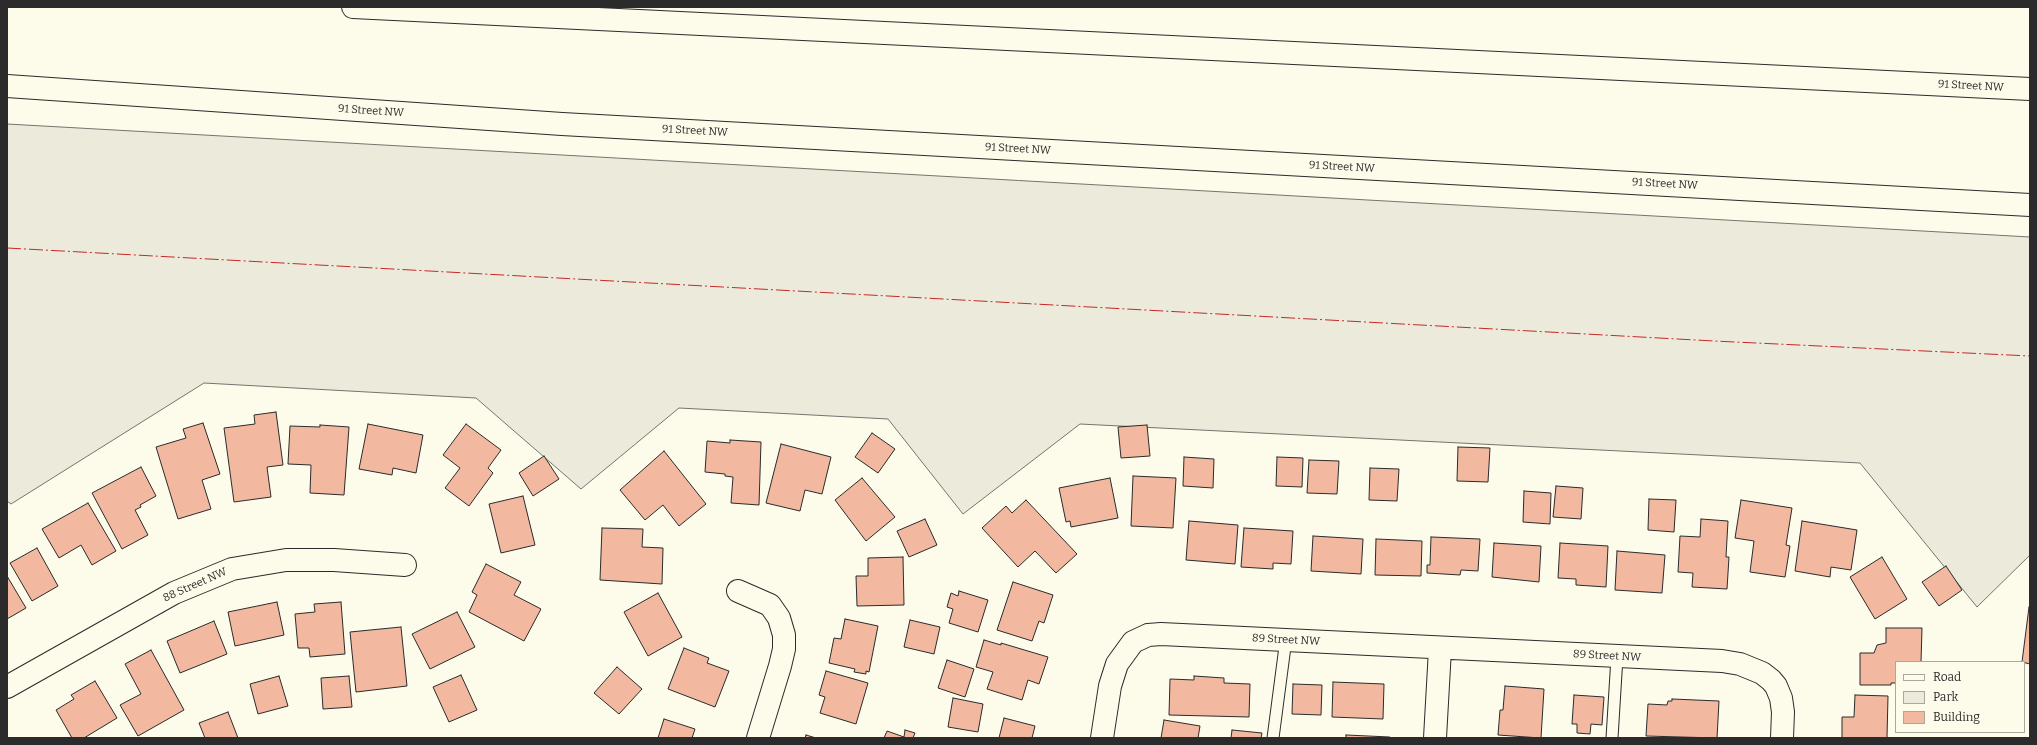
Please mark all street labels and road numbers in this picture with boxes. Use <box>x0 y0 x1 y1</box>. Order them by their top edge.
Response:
street label: 91 Street NW <box>1938 78 2004 94</box>
street label: 91 Street NW <box>338 102 404 120</box>
street label: 91 Street NW <box>662 123 728 139</box>
street label: 91 Street NW <box>985 141 1051 157</box>
street label: 91 Street NW <box>1309 159 1375 175</box>
street label: 91 Street NW <box>1632 176 1698 192</box>
street label: 88 Street NW <box>161 565 229 605</box>
street label: 89 Street NW <box>1252 632 1320 648</box>
street label: 89 Street NW <box>1573 648 1641 664</box>

